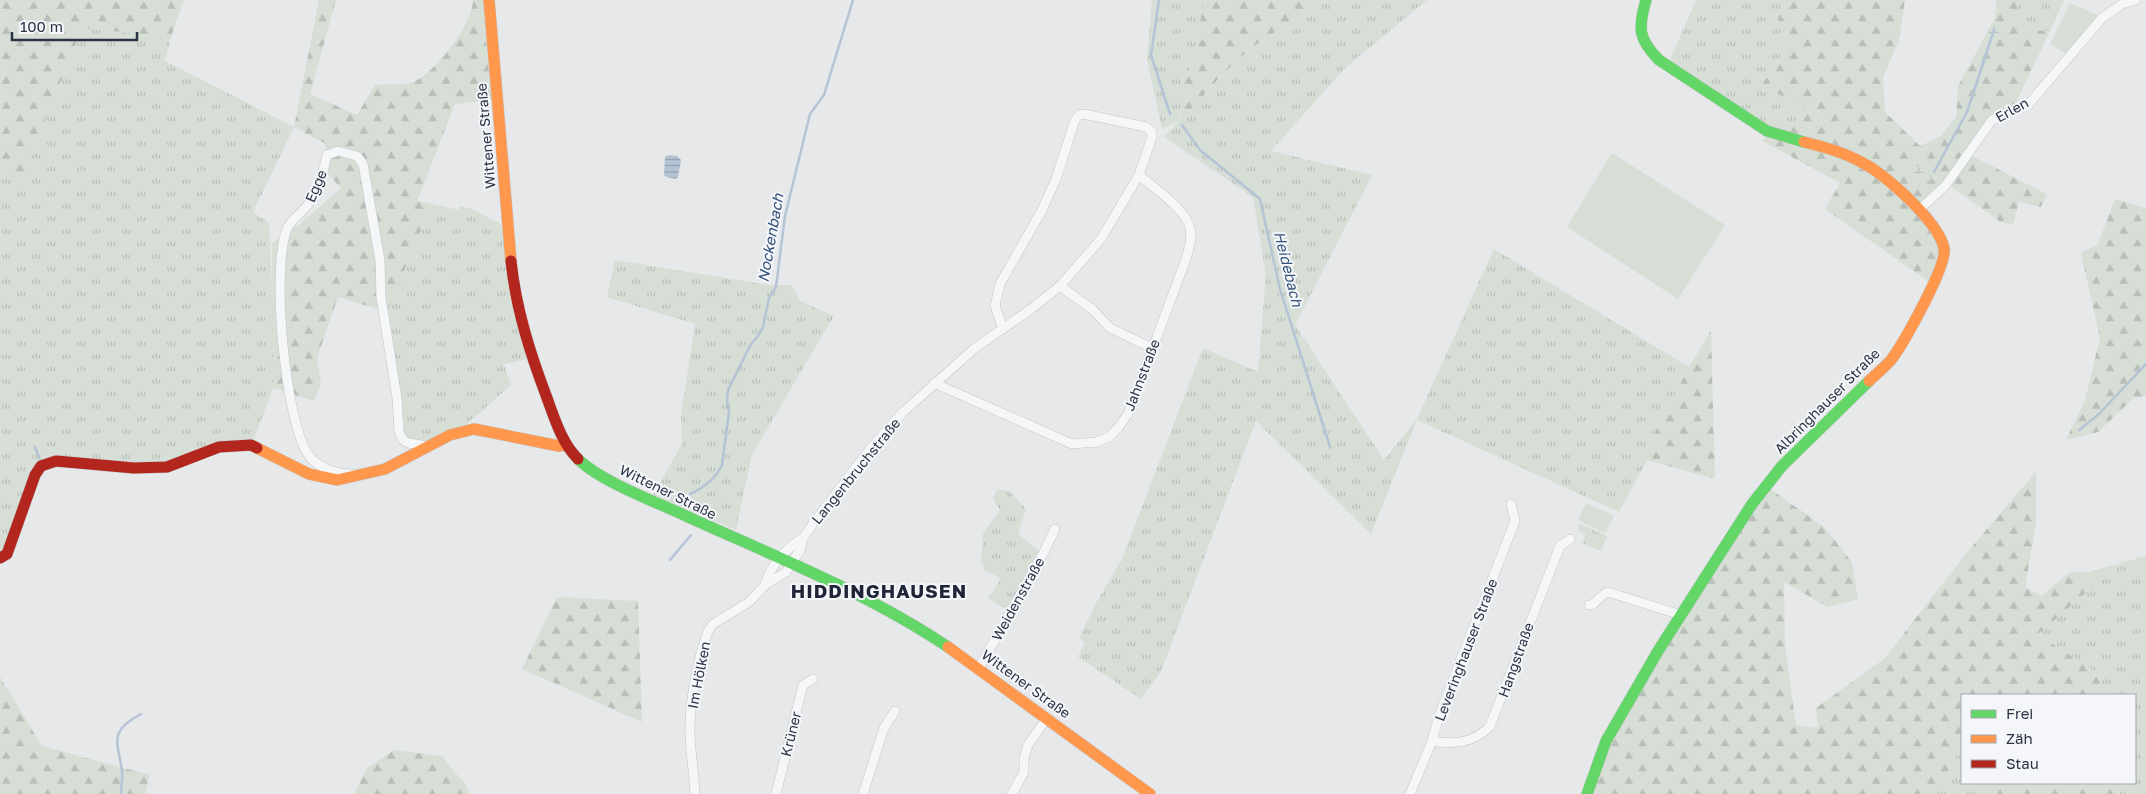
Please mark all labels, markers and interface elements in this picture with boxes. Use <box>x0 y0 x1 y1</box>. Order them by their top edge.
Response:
scale bar <box>12 10 138 42</box>
text: 100 m <box>20 17 63 35</box>
street label: Wittener Straße <box>472 83 499 189</box>
street label: Erlen <box>1992 94 2031 126</box>
street label: Egge <box>301 167 330 205</box>
water label: Nockenbach <box>753 191 787 284</box>
water label: Heidebach <box>1271 229 1307 309</box>
street label: Jahnstraße <box>1120 337 1163 413</box>
street label: Albringhauser Straße <box>1770 344 1883 457</box>
street label: Langenbruchstraße <box>808 414 904 527</box>
street label: Wittener Straße <box>617 461 719 522</box>
street label: Weidenstraße <box>988 554 1047 643</box>
street label: Leveringhauser Straße <box>1431 576 1501 723</box>
district label: HIDDINGHAUSEN <box>791 579 967 602</box>
street label: Hangstraße <box>1494 620 1537 700</box>
street label: Im Hölken <box>684 640 713 710</box>
street label: Wittener Straße <box>978 646 1074 722</box>
legend <box>1961 694 2136 784</box>
text: Frei <box>2006 704 2033 722</box>
street label: Krüner <box>777 709 804 758</box>
text: Zäh <box>2006 729 2033 747</box>
text: Stau <box>2006 754 2039 772</box>

